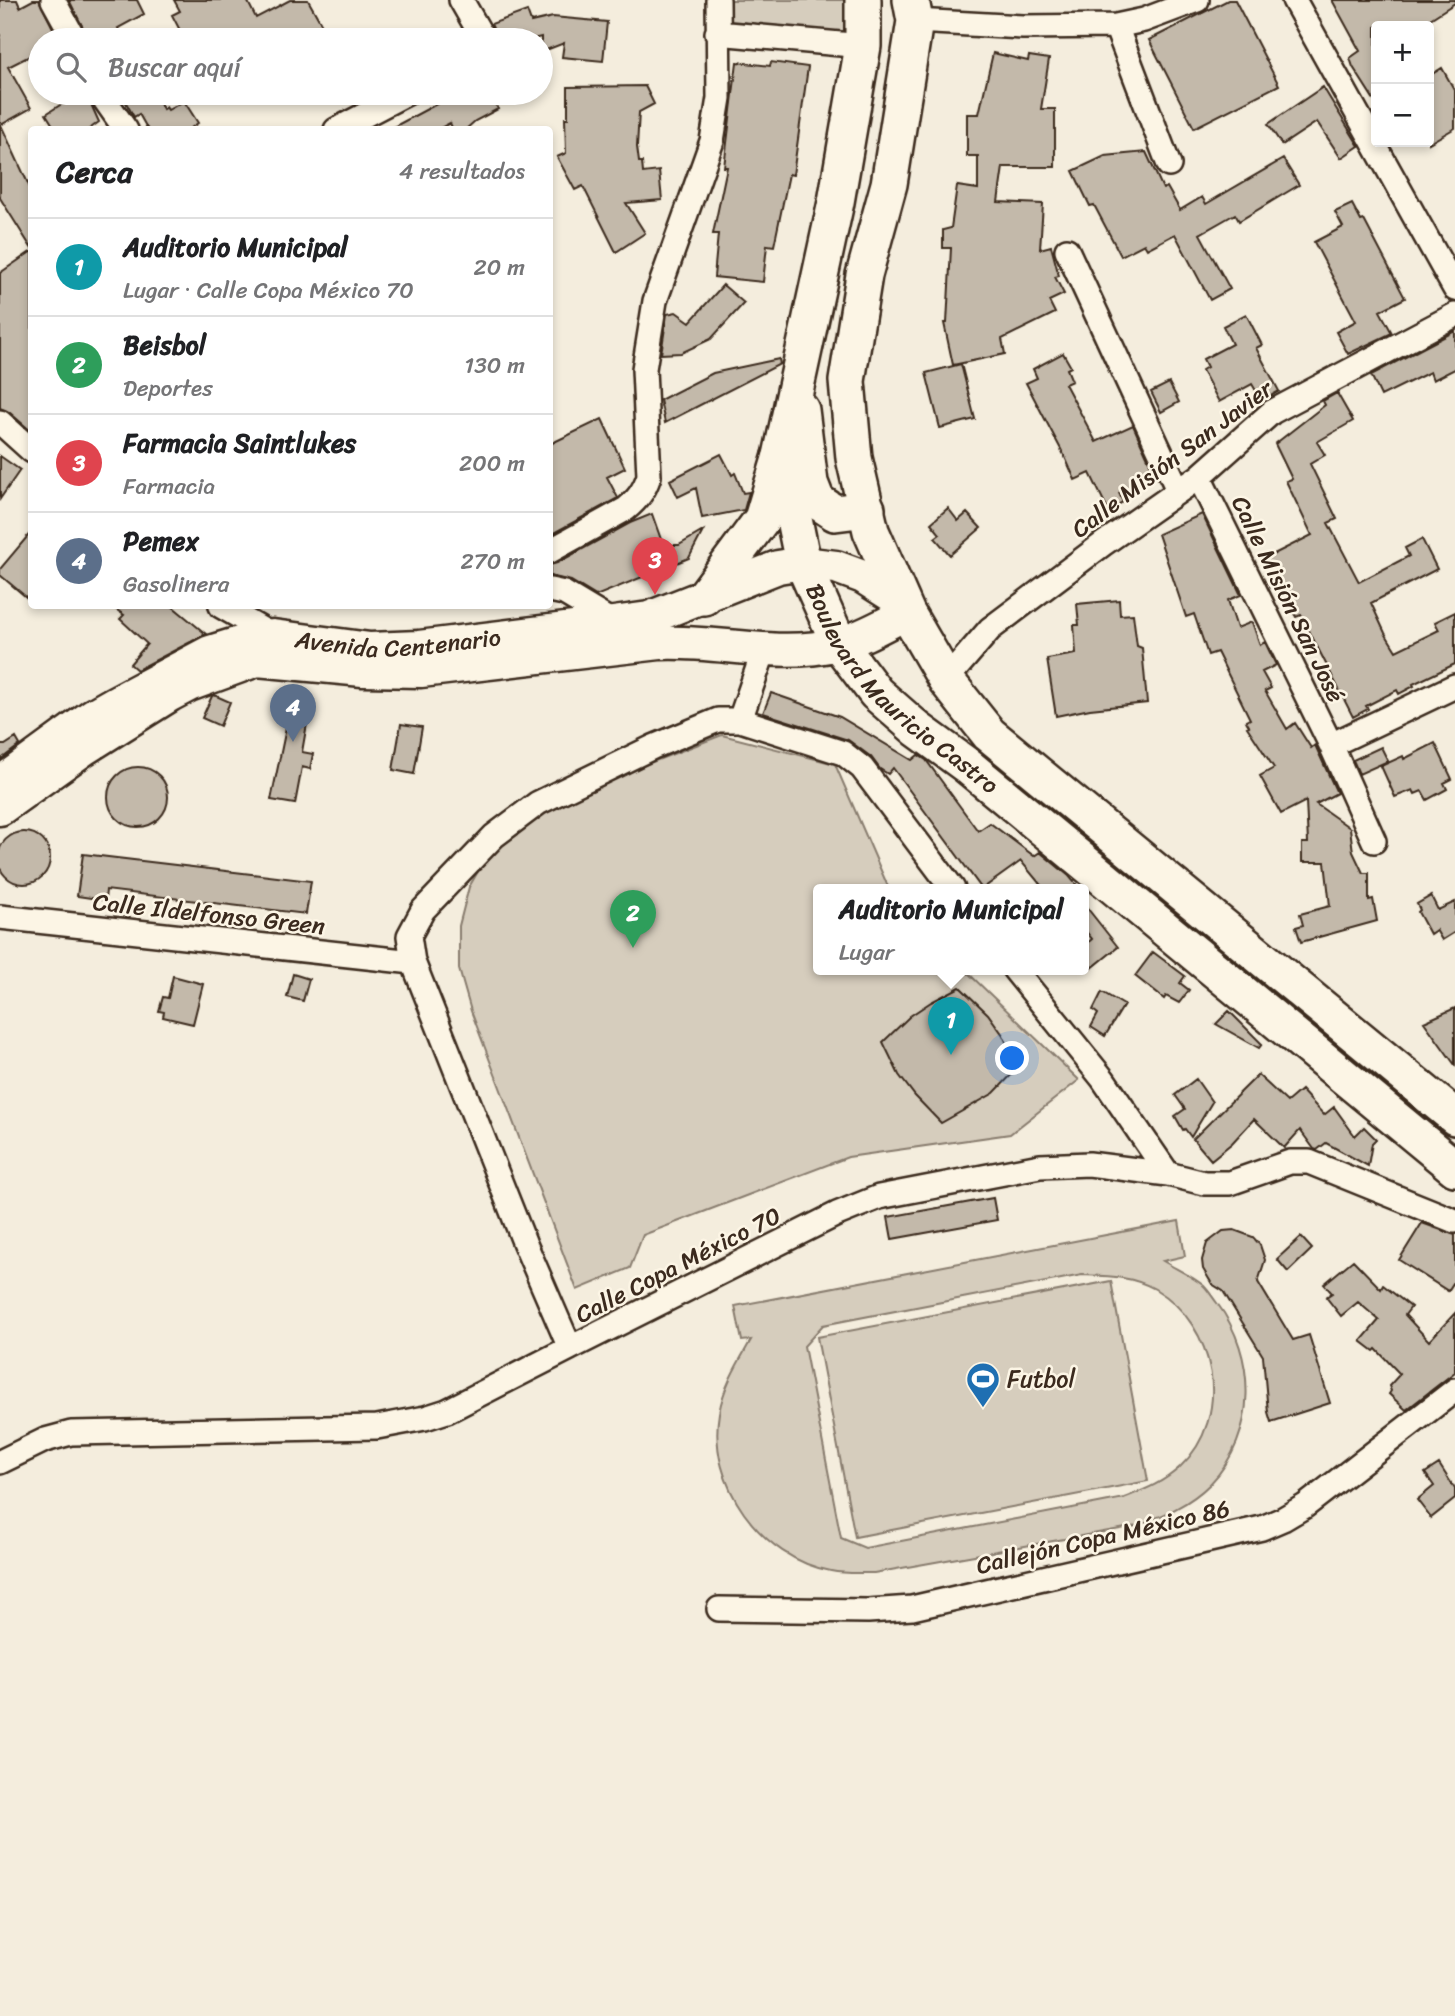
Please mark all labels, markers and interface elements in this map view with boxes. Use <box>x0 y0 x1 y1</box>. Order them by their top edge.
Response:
map controls <box>1371 21 1434 147</box>
button: + <box>1371 21 1434 84</box>
search box <box>28 28 553 105</box>
text: Buscar aquí <box>108 44 241 90</box>
icon: search <box>52 48 90 86</box>
button: − <box>1371 84 1434 147</box>
text: Cerca <box>56 145 132 199</box>
text: 4 resultados <box>399 151 525 192</box>
text: Auditorio Municipal <box>123 224 348 270</box>
text: 1 <box>74 247 84 288</box>
text: 20 m <box>474 247 525 288</box>
text: Lugar · Calle Copa México 70 <box>123 270 414 311</box>
text: Beisbol <box>123 322 206 368</box>
text: 2 <box>72 345 86 386</box>
text: 130 m <box>464 345 525 386</box>
text: Deportes <box>123 368 213 409</box>
street label: Calle Misión San Javier <box>1062 368 1284 549</box>
text: Farmacia Saintlukes <box>123 420 356 466</box>
text: 3 <box>73 443 85 484</box>
text: 200 m <box>459 443 525 484</box>
text: Farmacia <box>123 466 215 507</box>
street label: Calle Misión San José <box>1220 488 1356 710</box>
text: Pemex <box>123 518 199 564</box>
pin: 3 <box>632 537 678 595</box>
text: 4 <box>72 541 86 582</box>
text: 270 m <box>460 541 525 582</box>
text: Gasolinera <box>123 564 229 605</box>
street label: Boulevard Mauricio Castro <box>794 576 1008 805</box>
street label: Avenida Centenario <box>291 616 503 670</box>
pin: 4 <box>270 684 316 742</box>
street label: Calle Ildelfonso Green <box>91 881 327 947</box>
popup <box>813 884 1089 975</box>
text: Auditorio Municipal <box>839 886 1063 932</box>
pin: 2 <box>610 890 656 948</box>
text: Lugar <box>839 932 894 973</box>
pin: 1 <box>928 997 974 1055</box>
your location <box>995 1041 1029 1075</box>
street label: Calle Copa México 70 <box>567 1195 789 1335</box>
place label: Futbol <box>1007 1358 1076 1400</box>
sports icon: Futbol <box>964 1360 1002 1409</box>
street label: Callejón Copa México 86 <box>972 1487 1234 1587</box>

